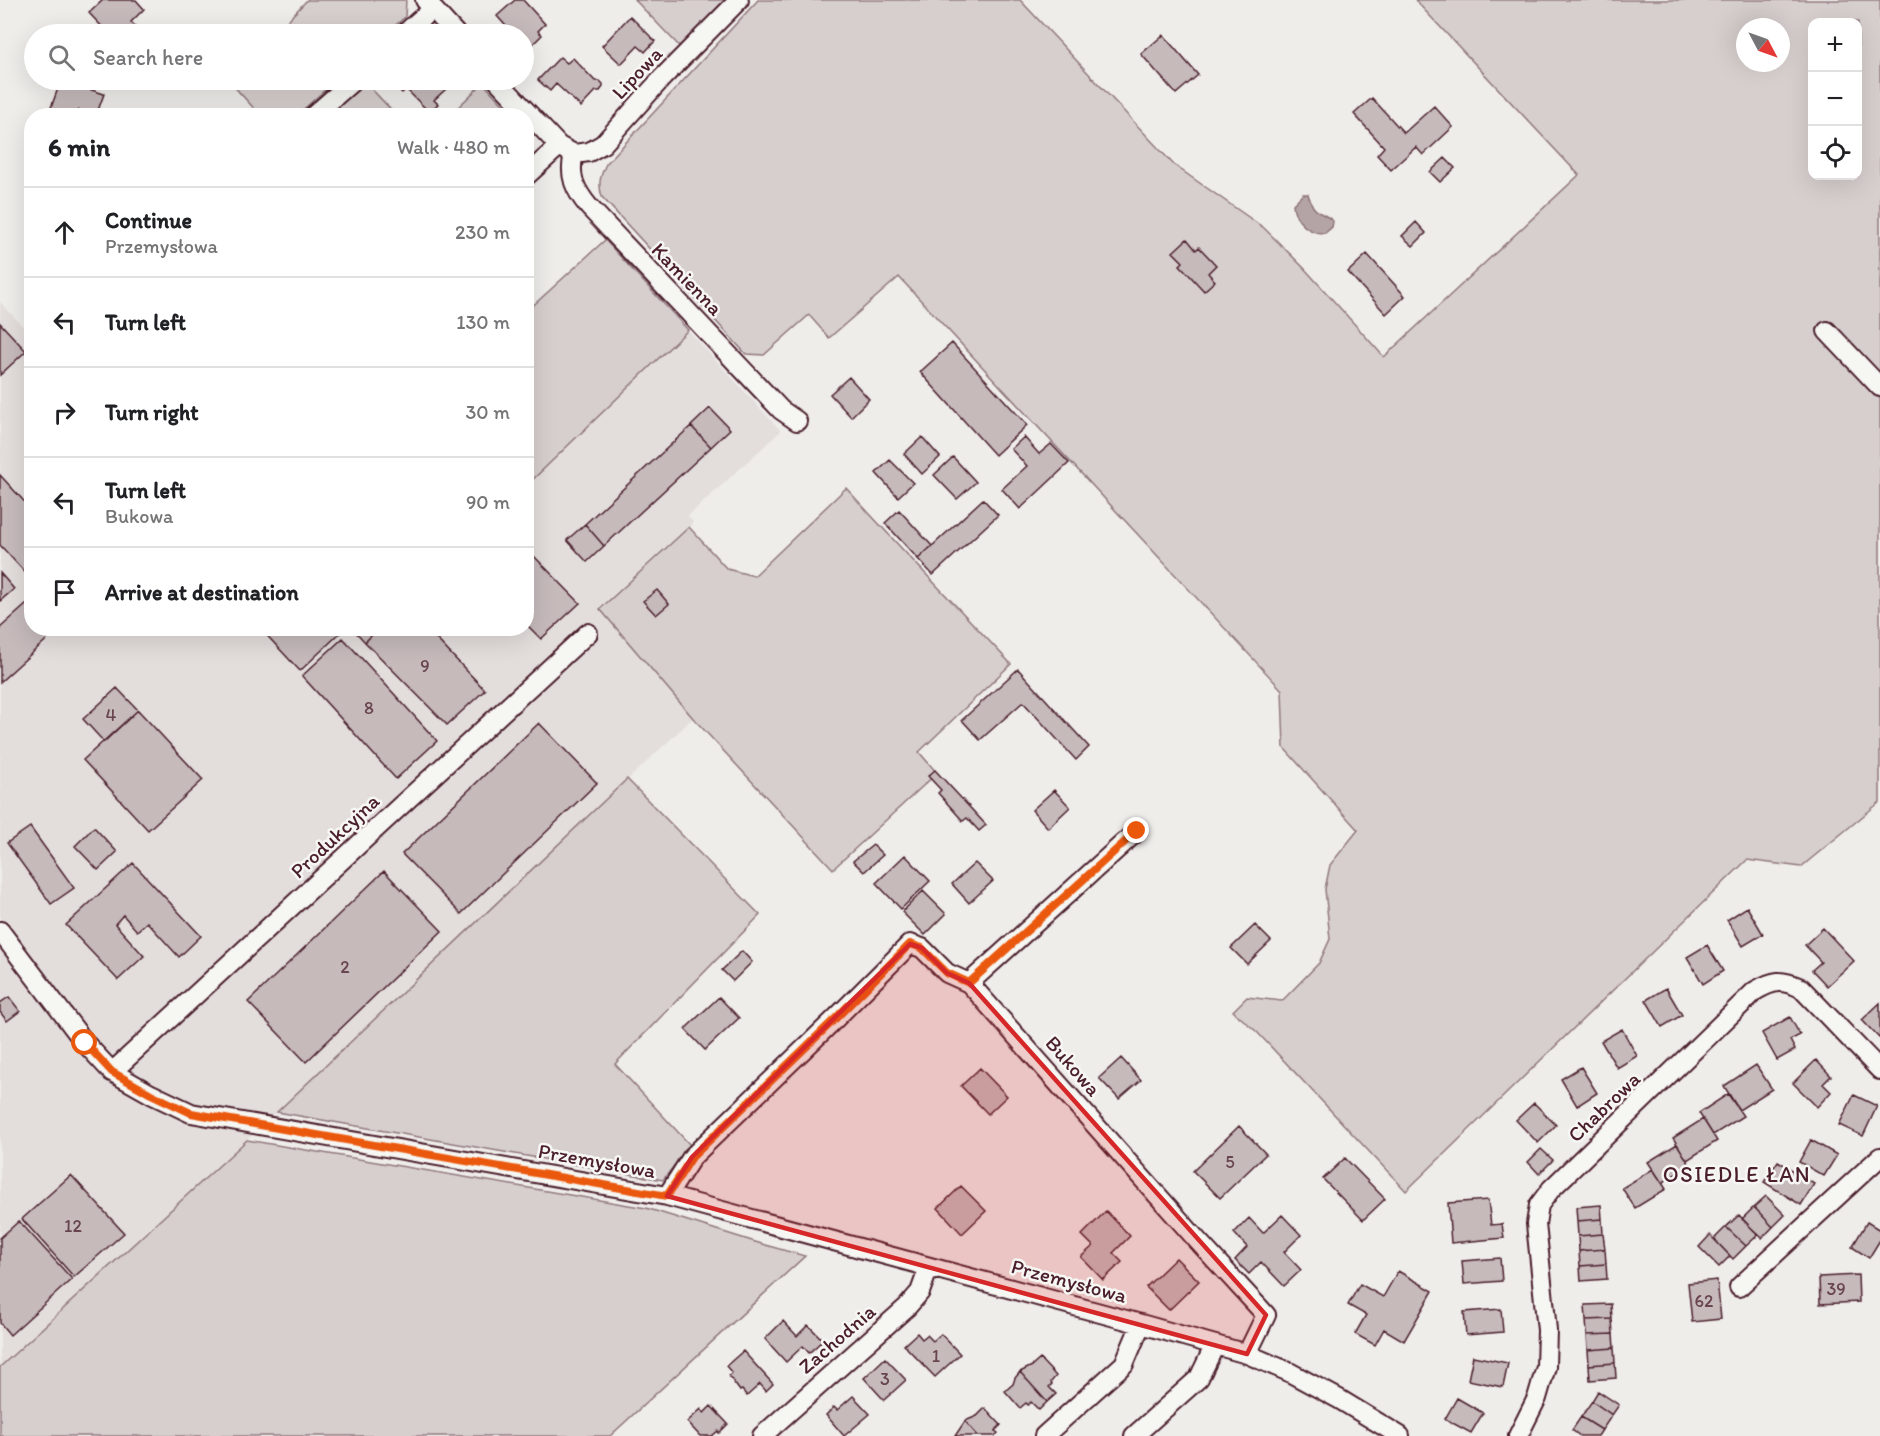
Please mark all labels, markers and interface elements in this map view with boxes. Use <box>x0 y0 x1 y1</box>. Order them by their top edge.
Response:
north arrow <box>1736 18 1790 72</box>
map controls <box>1808 18 1862 180</box>
button: + <box>1808 18 1862 72</box>
search box <box>24 24 534 90</box>
icon: search <box>45 41 78 74</box>
street label: Lipowa <box>606 41 667 104</box>
text: Search here <box>93 44 203 71</box>
button: − <box>1808 72 1862 126</box>
button: locate <box>1808 126 1862 180</box>
text: 6 min <box>48 131 110 163</box>
text: Walk · 480 m <box>397 135 510 159</box>
text: Continue <box>105 207 192 234</box>
icon: ahead <box>48 216 81 249</box>
text: 230 m <box>455 220 510 244</box>
text: Przemysłowa <box>105 234 218 258</box>
street label: Kamienna <box>647 237 728 320</box>
icon: left <box>48 306 81 339</box>
text: Turn left <box>105 309 186 336</box>
text: 130 m <box>456 310 510 334</box>
icon: right <box>48 396 81 429</box>
text: Turn right <box>105 399 199 426</box>
text: 30 m <box>465 400 510 424</box>
text: Turn left <box>105 477 186 504</box>
icon: left <box>48 486 81 519</box>
text: 90 m <box>466 490 510 514</box>
text: Bukowa <box>105 504 173 528</box>
icon: arrive <box>48 576 81 609</box>
text: Arrive at destination <box>105 579 299 606</box>
house number: 9 <box>420 655 430 677</box>
house number: 8 <box>364 697 374 719</box>
house number: 4 <box>106 704 117 726</box>
street label: Produkcyjna <box>285 788 384 883</box>
route end <box>1123 817 1149 843</box>
house number: 2 <box>340 956 350 978</box>
route start <box>71 1029 97 1055</box>
street label: Bukowa <box>1040 1030 1106 1101</box>
street label: Chabrowa <box>1562 1066 1645 1147</box>
street label: Przemysłowa <box>536 1138 658 1183</box>
house number: 5 <box>1225 1151 1235 1173</box>
district label: OSIEDLE ŁAN <box>1663 1161 1811 1188</box>
house number: 12 <box>64 1215 82 1237</box>
street label: Przemysłowa <box>1009 1253 1130 1308</box>
house number: 39 <box>1826 1278 1846 1300</box>
house number: 62 <box>1695 1290 1714 1312</box>
street label: Zachodnia <box>793 1298 880 1379</box>
house number: 1 <box>932 1345 940 1367</box>
house number: 3 <box>880 1368 890 1390</box>

